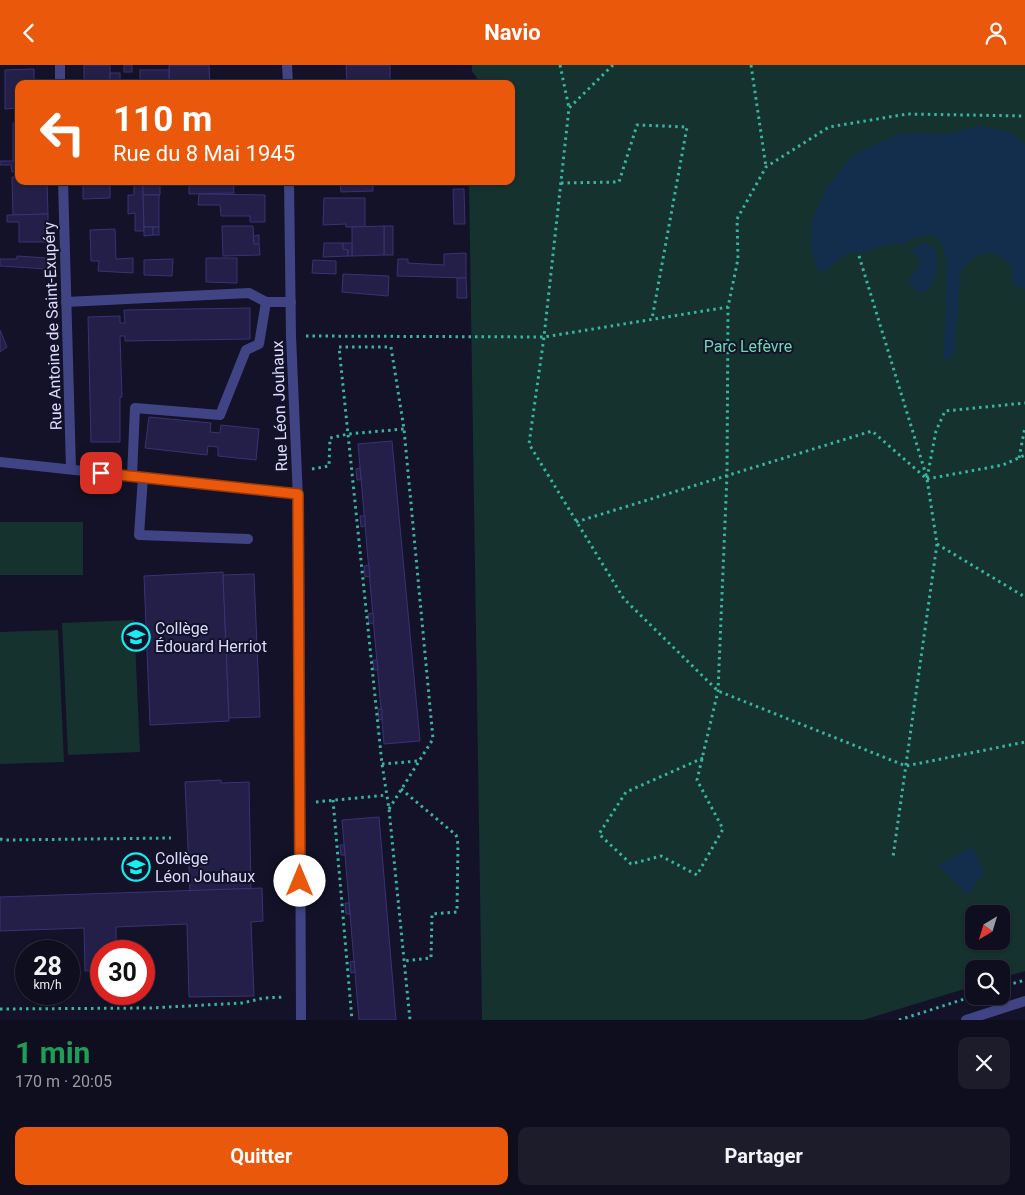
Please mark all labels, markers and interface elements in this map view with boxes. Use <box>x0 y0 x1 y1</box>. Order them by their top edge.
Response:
icon: back <box>15 19 43 47</box>
icon: person <box>982 19 1010 47</box>
text: Navio <box>484 20 541 45</box>
text: 110 m <box>113 99 212 140</box>
icon: left <box>30 100 95 165</box>
text: Rue du 8 Mai 1945 <box>113 141 295 166</box>
street label: Rue Antoine de Saint-Exupéry <box>39 221 66 430</box>
park label: Parc Lefèvre <box>704 337 792 356</box>
street label: Rue Léon Jouhaux <box>268 340 291 472</box>
pin <box>80 452 122 494</box>
icon: arrive <box>87 459 115 487</box>
place label: Collège Édouard Herriot <box>155 619 267 656</box>
school or university icon: Collège Édouard Herriot <box>121 622 151 652</box>
place label: Collège Léon Jouhaux <box>155 849 255 886</box>
school or university icon: Collège Léon Jouhaux <box>121 852 151 882</box>
position arrow <box>273 854 325 906</box>
north arrow <box>965 905 1010 950</box>
map controls <box>965 905 1010 1005</box>
speed limit sign: 30 <box>90 940 155 1005</box>
text: 28 <box>33 952 62 981</box>
button: search <box>965 960 1010 1005</box>
text: km/h <box>33 978 62 992</box>
text: 1 min <box>15 1035 90 1070</box>
button: close <box>958 1037 1010 1089</box>
text: 170 m · 20:05 <box>15 1072 112 1091</box>
button: Quitter <box>15 1127 508 1185</box>
button: Partager <box>518 1127 1010 1185</box>

